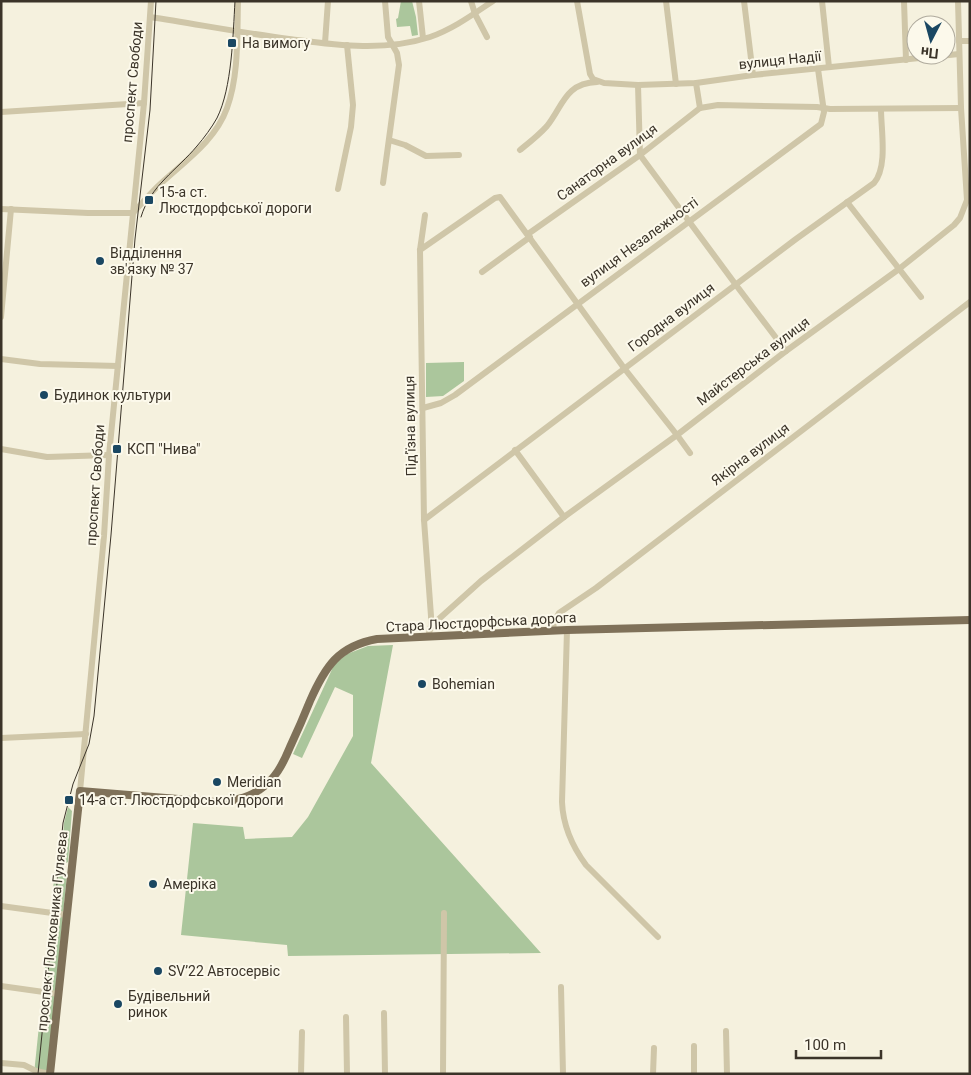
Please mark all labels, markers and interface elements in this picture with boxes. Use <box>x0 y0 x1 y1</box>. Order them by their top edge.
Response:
north arrow <box>906 15 956 65</box>
street label: проспект Свободи <box>119 21 145 143</box>
place label: На вимогу <box>242 35 310 51</box>
marker: На вимогу <box>226 37 238 49</box>
text: Пн <box>920 44 939 62</box>
street label: вулиця Надії <box>738 48 823 72</box>
street label: Санаторна вулиця <box>554 120 660 204</box>
place label: 15-а ст. Люстдорфської дороги <box>159 184 312 216</box>
marker: 15-а ст. Люстдорфської дороги <box>143 194 155 206</box>
street label: вулиця Незалежності <box>577 194 701 290</box>
place label: Відділення зв'язку № 37 <box>110 245 194 277</box>
marker: Відділення зв'язку № 37 <box>94 255 106 267</box>
street label: Городна вулиця <box>625 279 717 355</box>
street label: Майстерська вулиця <box>694 313 812 409</box>
street label: Підʼїзна вулиця <box>401 375 419 477</box>
place label: Будинок культури <box>54 387 171 403</box>
marker: Будинок культури <box>38 389 50 401</box>
street label: Якірна вулиця <box>708 419 792 489</box>
street label: проспект Свободи <box>83 424 107 546</box>
place label: КСП "Нива" <box>127 441 201 457</box>
marker: КСП "Нива" <box>111 443 123 455</box>
street label: Стара Люстдорфська дорога <box>385 609 577 635</box>
place label: Bohemian <box>432 676 495 692</box>
marker: Bohemian <box>416 678 428 690</box>
place label: Meridian <box>227 774 281 790</box>
marker: Meridian <box>211 776 223 788</box>
place label: 14-а ст. Люстдорфської дороги <box>79 792 284 808</box>
marker: 14-а ст. Люстдорфської дороги <box>63 794 75 806</box>
street label: проспект Полковника Гуляєва <box>34 830 70 1032</box>
place label: Амеріка <box>163 876 216 892</box>
marker: Амеріка <box>147 878 159 890</box>
place label: SV’22 Автосервіс <box>168 963 280 979</box>
marker: SV’22 Автосервіс <box>152 965 164 977</box>
place label: Будівельний ринок <box>128 988 210 1020</box>
marker: Будівельний ринок <box>112 998 124 1010</box>
scale bar <box>796 1028 881 1060</box>
text: 100 m <box>804 1036 846 1054</box>

